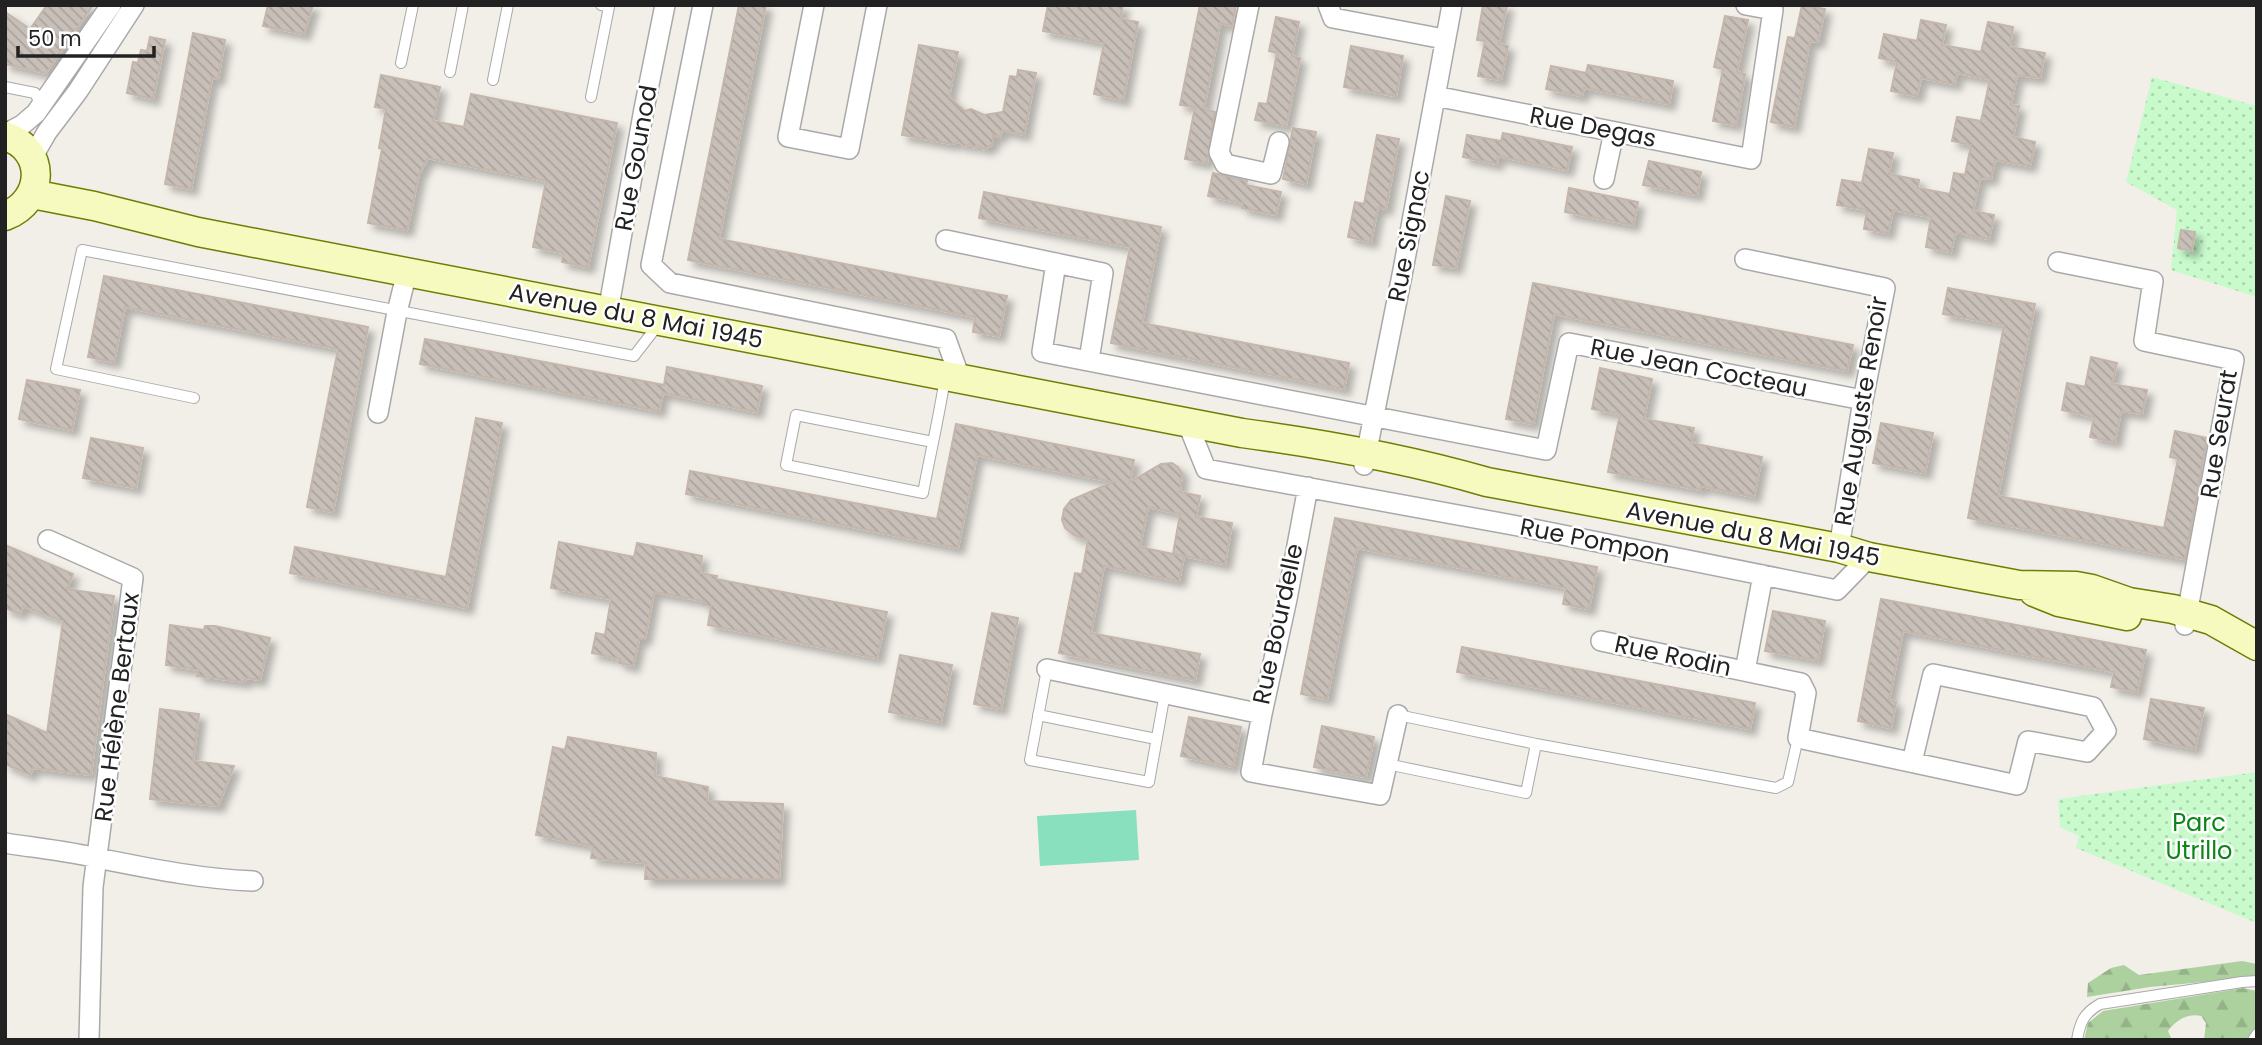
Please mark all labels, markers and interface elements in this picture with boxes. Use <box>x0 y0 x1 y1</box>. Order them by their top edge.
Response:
scale bar <box>18 14 154 58</box>
text: 50 m <box>28 24 82 53</box>
street label: Rue Gounod <box>606 82 665 233</box>
street label: Rue Degas <box>1527 98 1659 155</box>
street label: Rue Signac <box>1380 167 1437 305</box>
street label: Avenue du 8 Mai 1945 <box>506 275 766 356</box>
street label: Rue Auguste Renoir <box>1826 294 1895 528</box>
street label: Rue Jean Cocteau <box>1588 330 1810 405</box>
street label: Rue Seurat <box>2192 367 2245 500</box>
street label: Avenue du 8 Mai 1945 <box>1623 493 1883 574</box>
street label: Rue Pompon <box>1517 510 1673 571</box>
street label: Rue Bourdelle <box>1244 541 1311 707</box>
street label: Rue Hélène Bertaux <box>86 590 147 823</box>
street label: Rue Rodin <box>1612 627 1735 684</box>
park label: Parc Utrillo <box>2166 806 2232 867</box>

